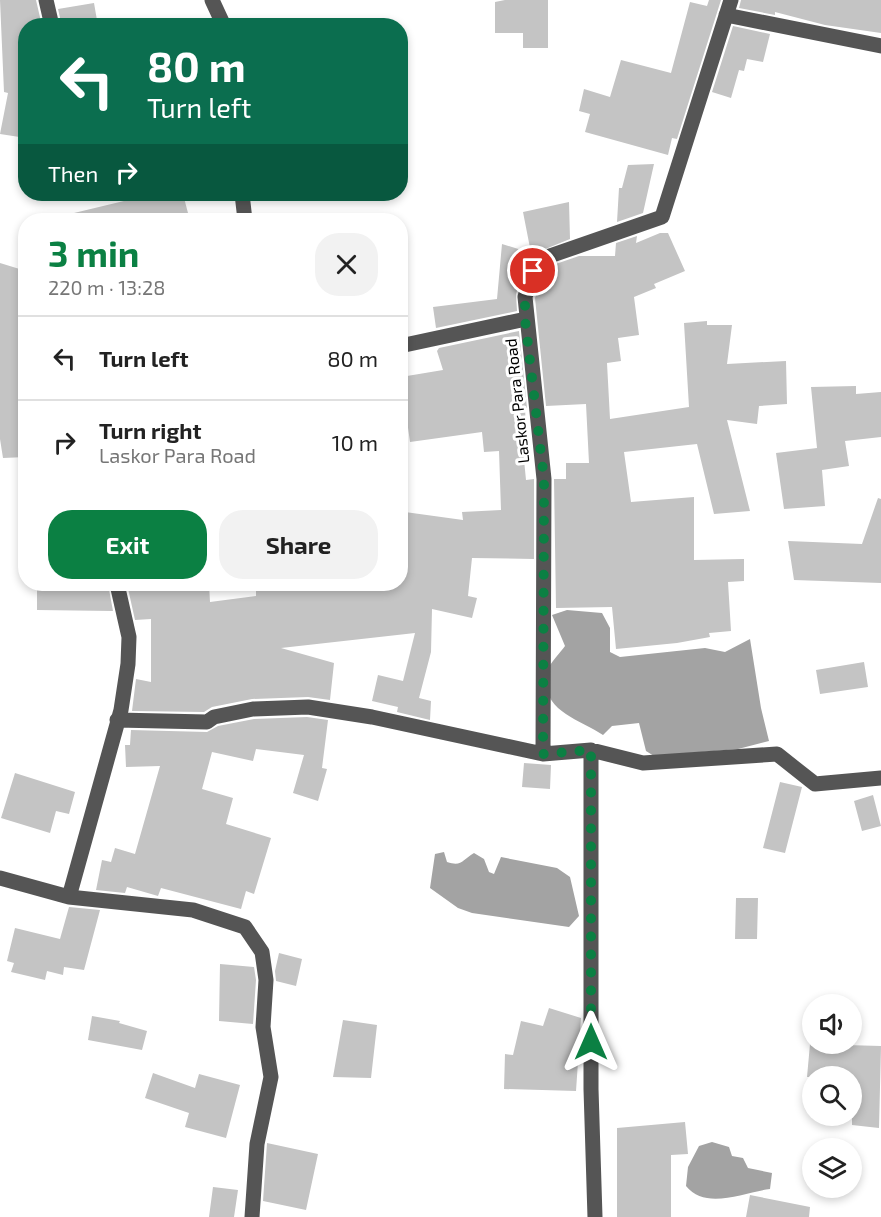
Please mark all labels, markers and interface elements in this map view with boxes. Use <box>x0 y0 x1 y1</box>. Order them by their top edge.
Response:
text: 80 m <box>147 40 246 90</box>
icon: left <box>48 42 126 120</box>
text: Turn left <box>147 91 251 123</box>
icon: right <box>110 156 143 189</box>
text: Then <box>48 160 98 186</box>
text: 3 min <box>48 231 139 274</box>
button: close <box>315 233 378 296</box>
pin <box>507 245 558 296</box>
icon: arrive <box>516 254 549 287</box>
text: 220 m · 13:28 <box>48 275 165 299</box>
street label: Laskor Para Road <box>500 338 533 464</box>
icon: left <box>48 342 81 375</box>
text: Turn left <box>99 345 188 371</box>
text: 80 m <box>327 345 378 371</box>
text: Turn right <box>99 417 201 443</box>
icon: right <box>48 426 81 459</box>
text: 10 m <box>332 429 378 455</box>
text: Laskor Para Road <box>99 443 256 467</box>
button: Exit <box>48 510 207 579</box>
button: Share <box>219 510 378 579</box>
map controls <box>802 994 862 1198</box>
button: sound <box>802 994 862 1054</box>
position arrow <box>559 1010 623 1074</box>
button: search <box>802 1066 862 1126</box>
button: layers <box>802 1138 862 1198</box>

